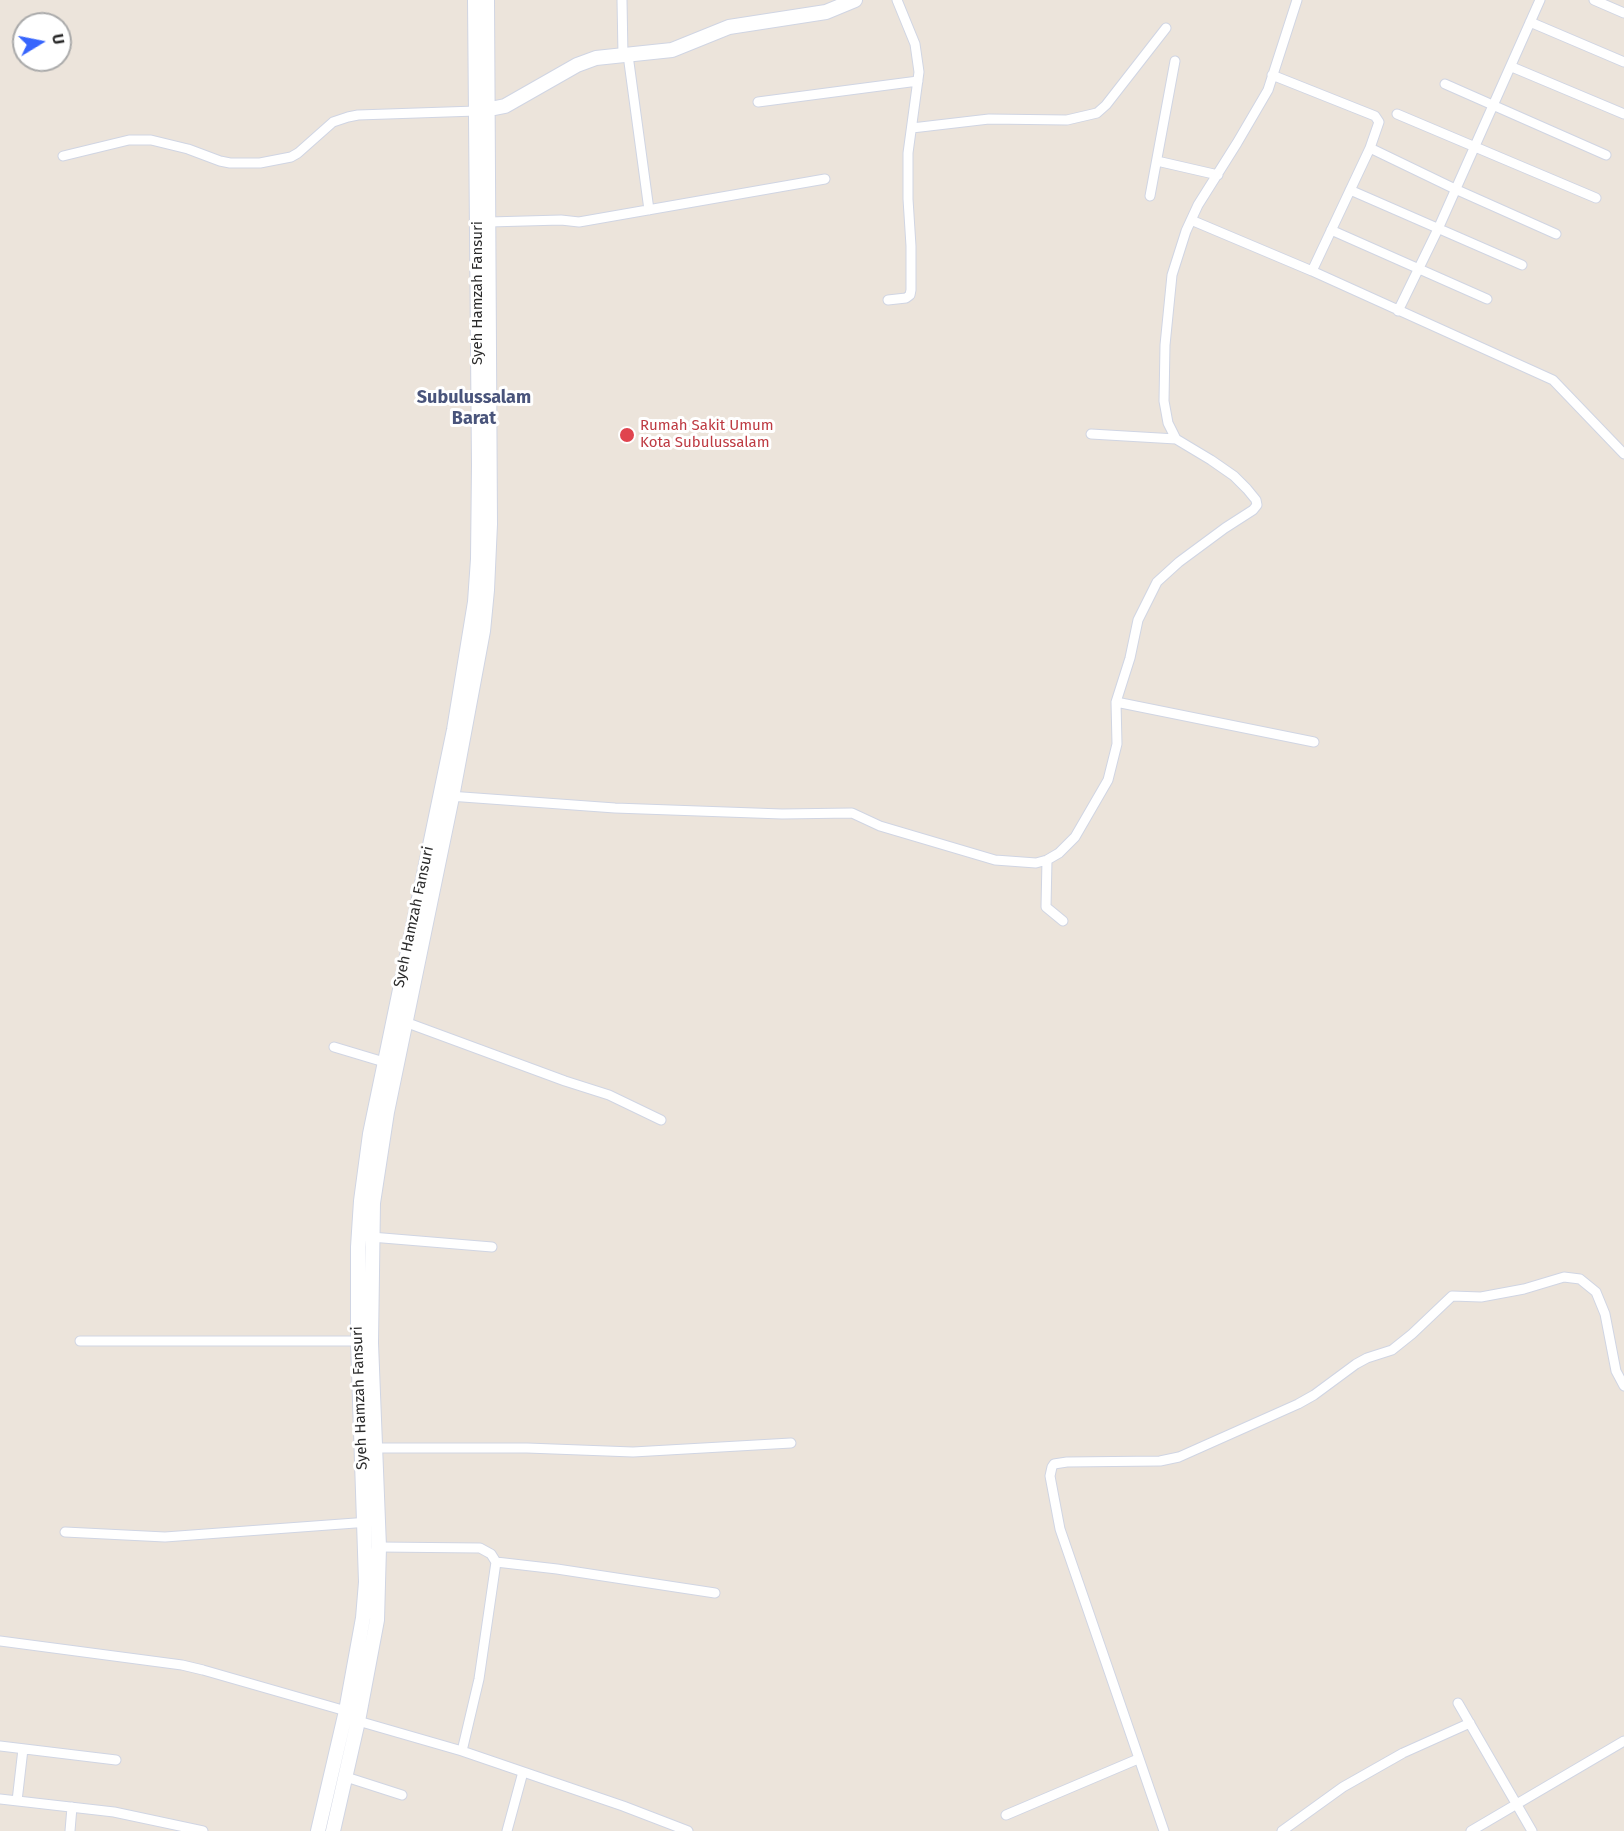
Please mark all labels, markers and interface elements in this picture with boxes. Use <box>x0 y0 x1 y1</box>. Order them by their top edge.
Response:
north arrow <box>12 12 72 72</box>
text: U <box>48 32 69 46</box>
street label: Syeh Hamzah Fansuri <box>469 221 487 365</box>
district label: Subulussalam Barat <box>417 387 531 430</box>
place label: Rumah Sakit Umum Kota Subulussalam <box>640 417 774 452</box>
marker: Rumah Sakit Umum Kota Subulussalam <box>618 426 636 444</box>
street label: Syeh Hamzah Fansuri <box>390 845 438 989</box>
street label: Syeh Hamzah Fansuri <box>348 1326 372 1470</box>

